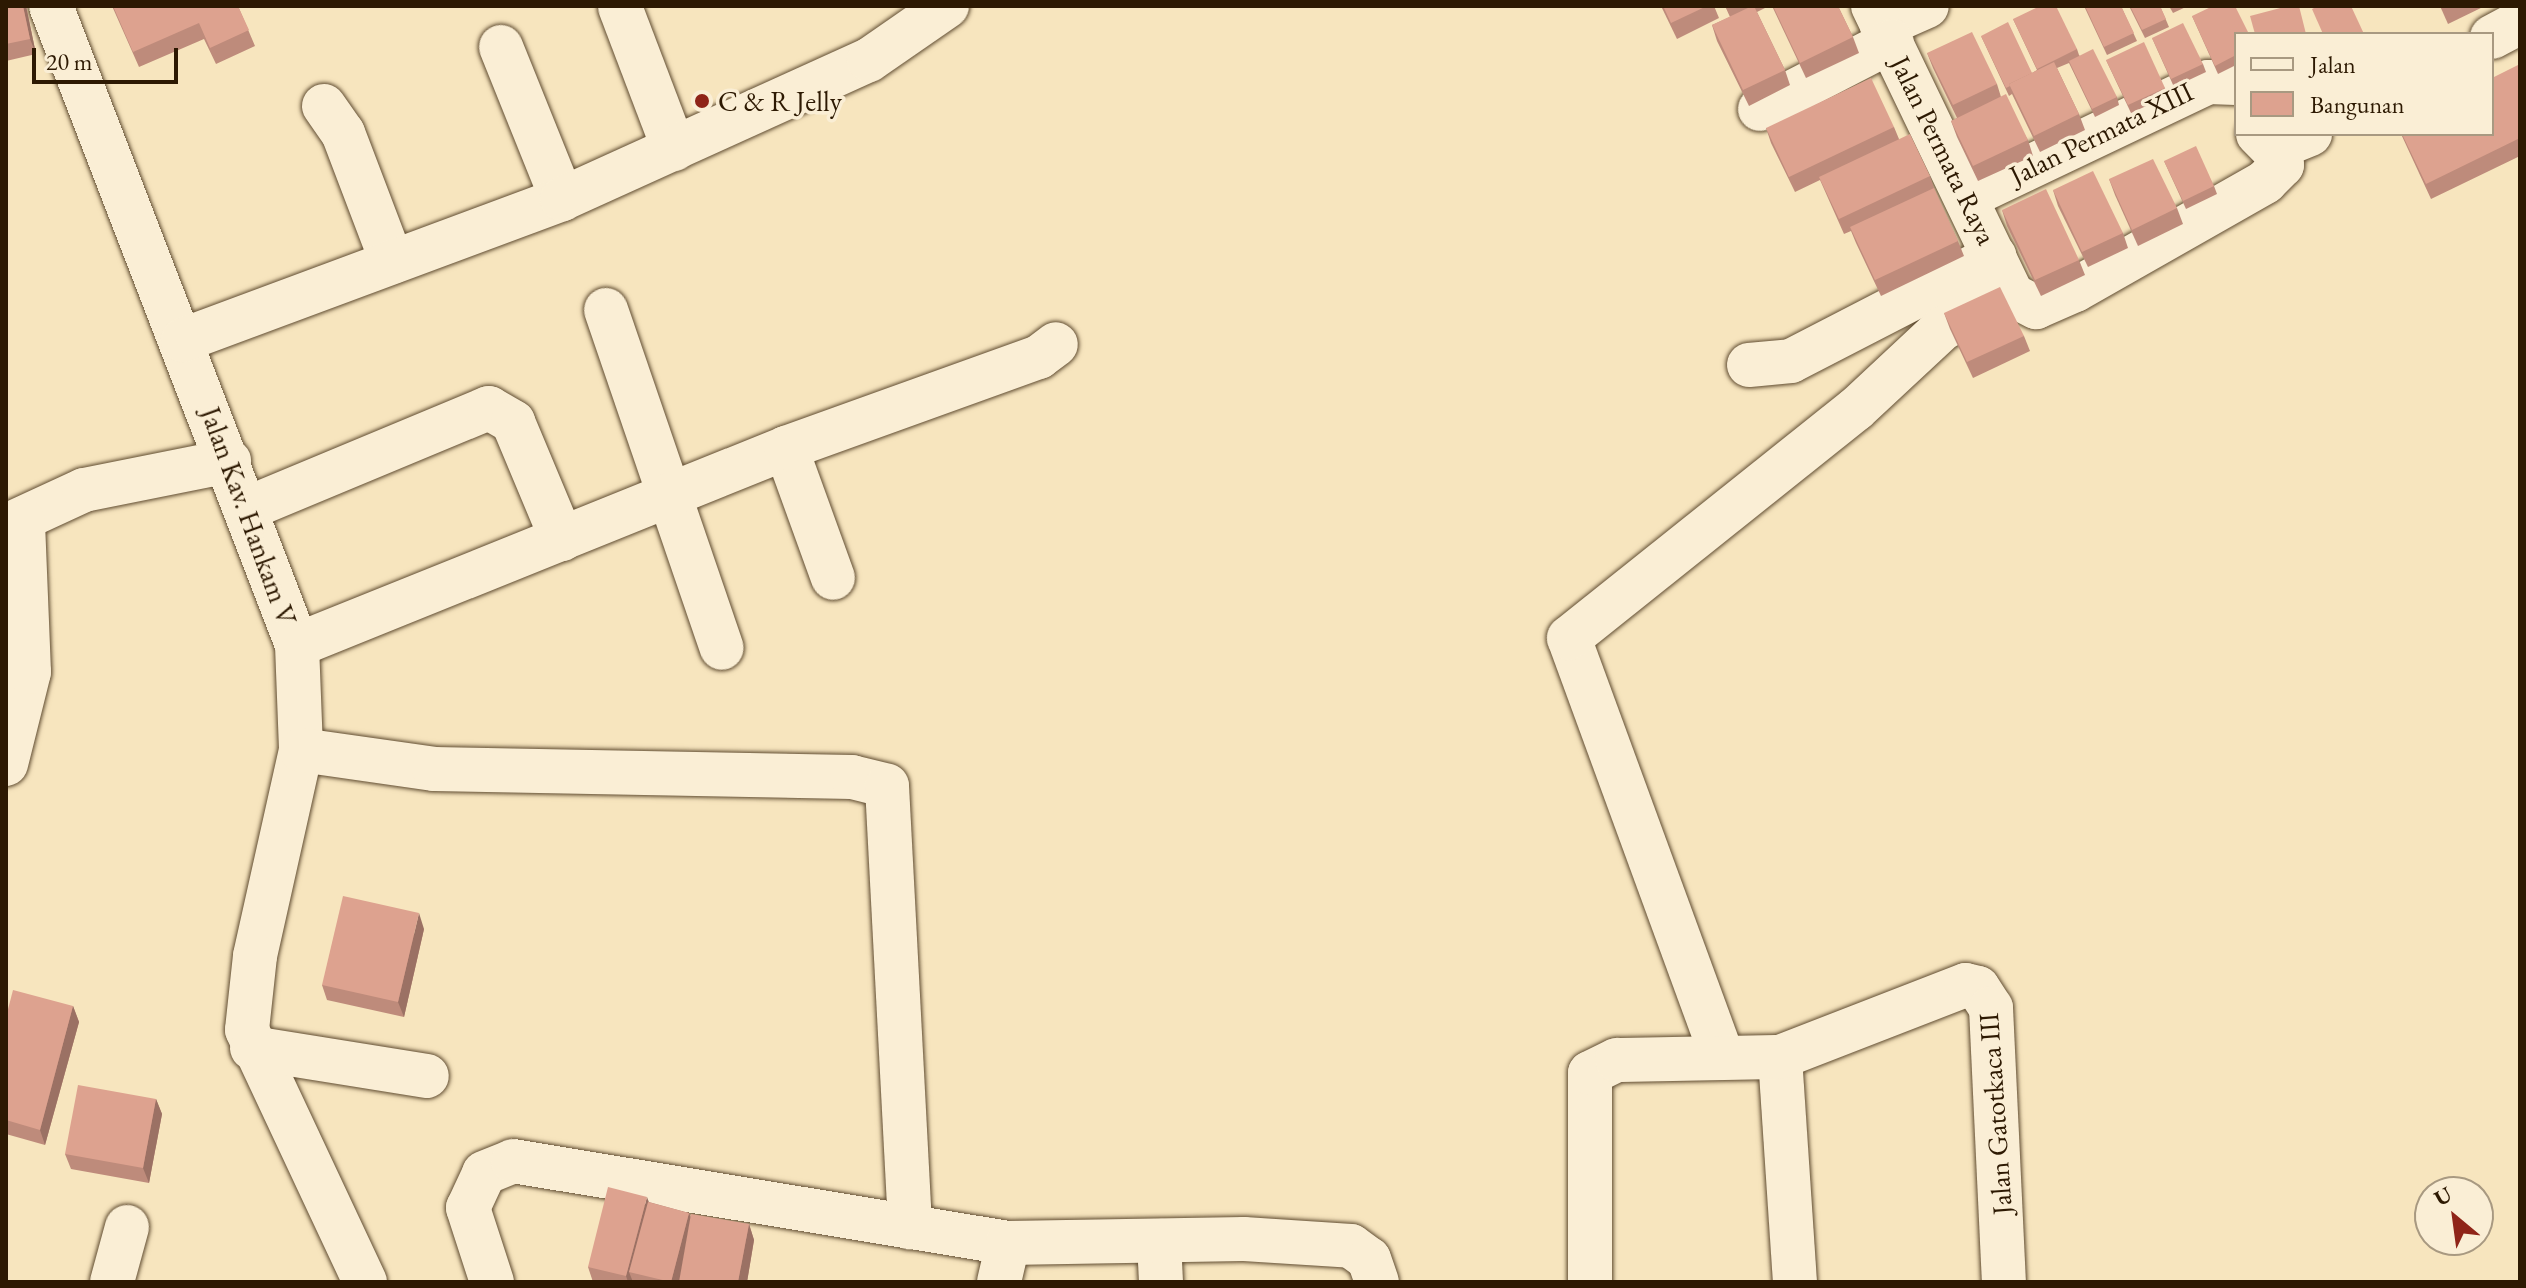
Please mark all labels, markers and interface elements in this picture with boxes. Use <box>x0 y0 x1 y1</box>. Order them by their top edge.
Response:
scale bar <box>36 32 182 82</box>
legend <box>2234 32 2494 136</box>
text: 20 m <box>46 46 93 77</box>
text: Jalan <box>2310 49 2356 80</box>
street label: Jalan Permata Raya <box>1884 50 2004 250</box>
street label: Jalan Permata XIII <box>2004 74 2198 192</box>
place label: C & R Jelly <box>718 84 842 118</box>
text: Bangunan <box>2310 89 2404 120</box>
marker: C & R Jelly <box>693 92 711 110</box>
street label: Jalan Kav. Hankam V <box>194 402 304 630</box>
street label: Jalan Gatotkaca III <box>1971 1012 2019 1216</box>
north arrow <box>2414 1176 2494 1256</box>
text: U <box>2429 1180 2457 1213</box>

